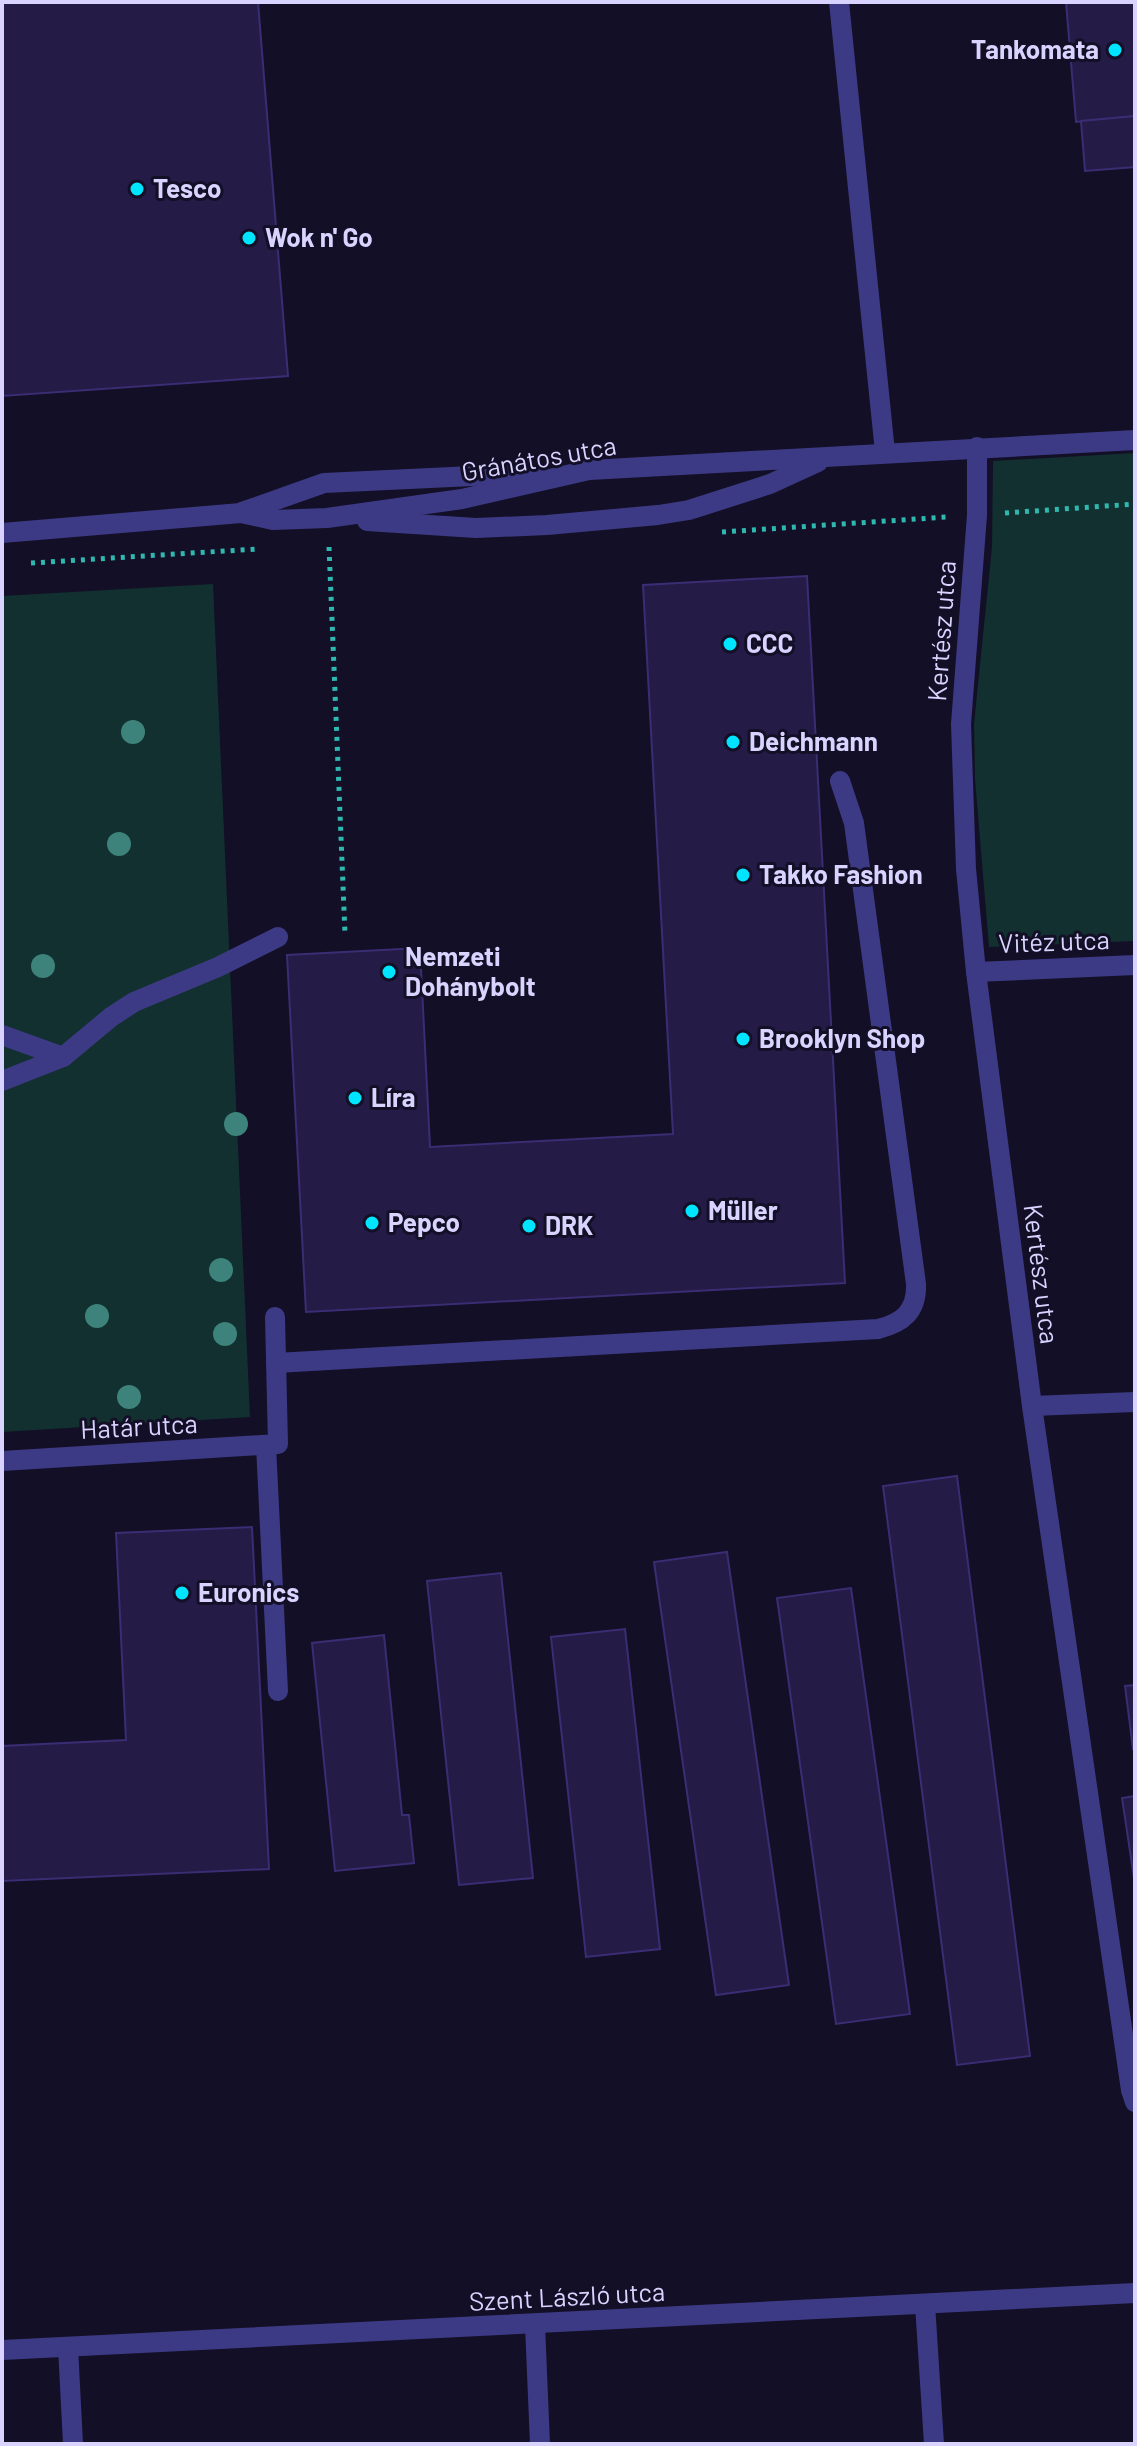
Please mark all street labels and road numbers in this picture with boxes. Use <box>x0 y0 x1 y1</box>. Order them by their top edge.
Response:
street label: Gránátos utca <box>459 429 619 486</box>
street label: Kertész utca <box>920 559 961 702</box>
street label: Vitéz utca <box>998 923 1110 958</box>
street label: Kertész utca <box>1019 1202 1066 1346</box>
street label: Határ utca <box>79 1407 198 1444</box>
street label: Szent László utca <box>468 2275 666 2316</box>

